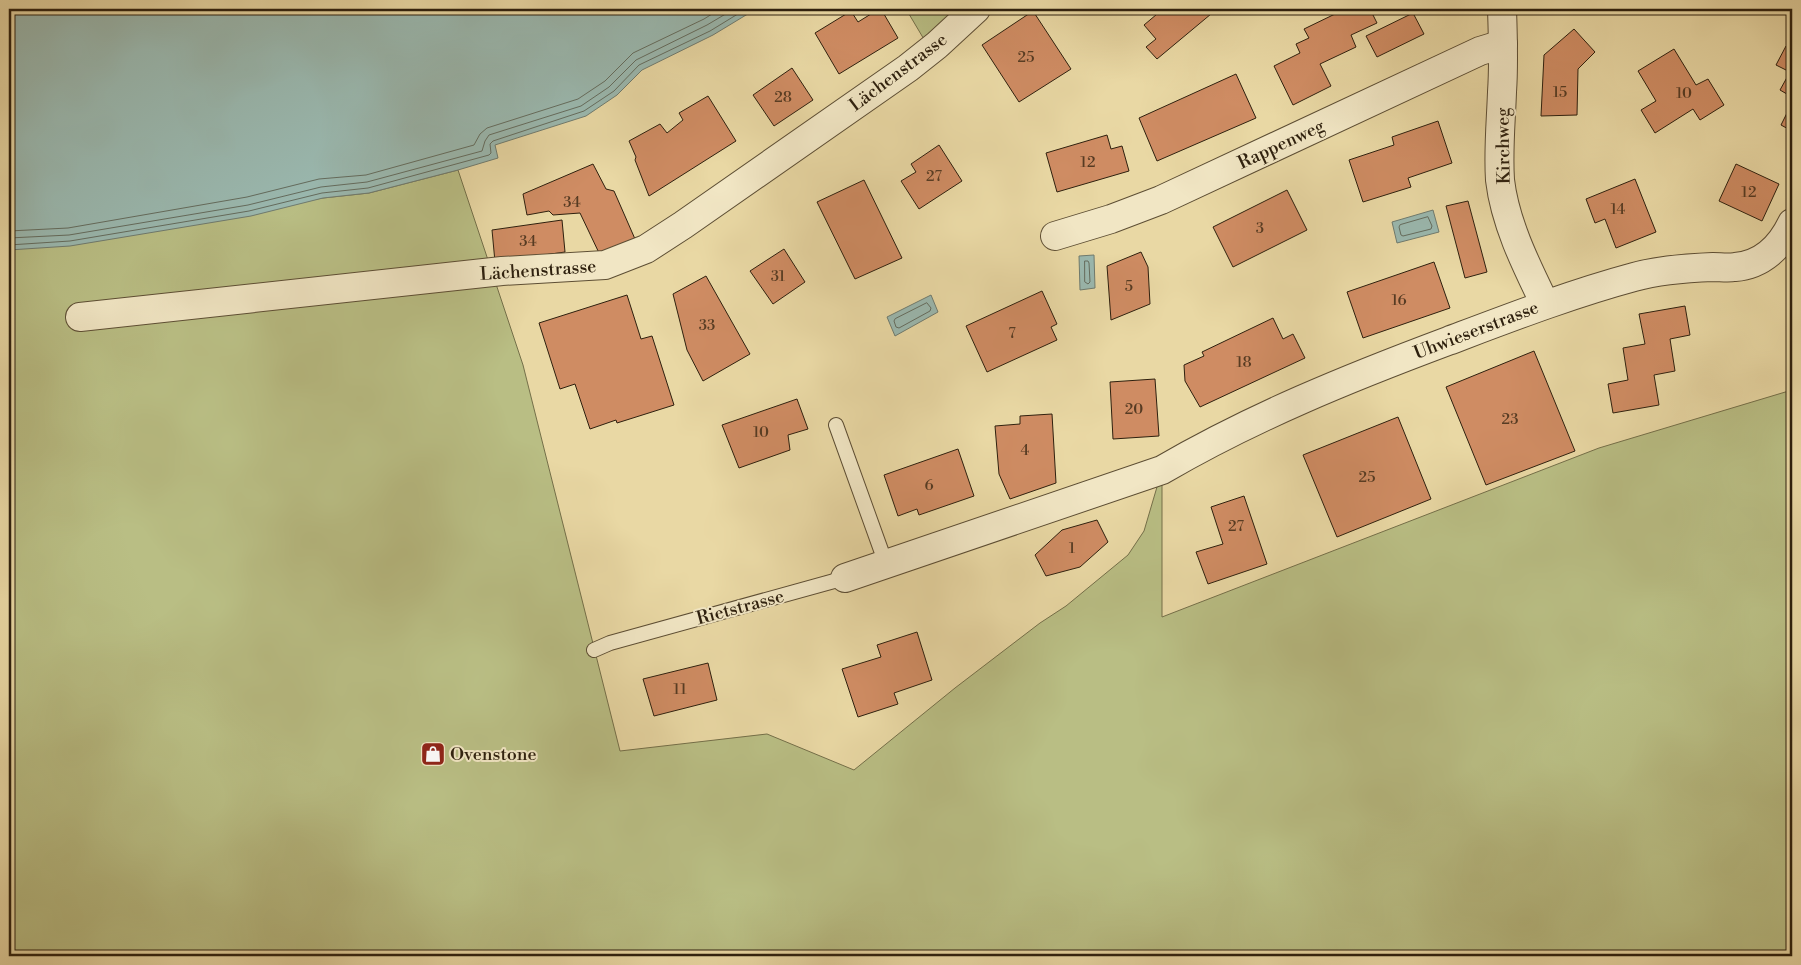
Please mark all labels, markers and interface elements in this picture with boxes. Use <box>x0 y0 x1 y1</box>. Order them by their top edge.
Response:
street label: Lächenstrasse <box>845 28 952 117</box>
house number: 25 <box>1018 48 1034 67</box>
house number: 15 <box>1553 83 1567 102</box>
house number: 10 <box>1676 84 1692 103</box>
house number: 28 <box>774 88 792 107</box>
street label: Kirchweg <box>1491 107 1516 185</box>
street label: Rappenweg <box>1234 114 1329 175</box>
house number: 12 <box>1080 153 1096 172</box>
house number: 27 <box>926 167 942 186</box>
house number: 12 <box>1741 183 1757 202</box>
house number: 34 <box>563 193 581 212</box>
house number: 14 <box>1611 200 1625 219</box>
house number: 3 <box>1256 219 1264 238</box>
house number: 34 <box>519 232 537 251</box>
street label: Lächenstrasse <box>479 255 597 286</box>
house number: 31 <box>771 267 786 286</box>
house number: 5 <box>1125 277 1133 296</box>
house number: 16 <box>1391 291 1407 310</box>
street label: Uhwieserstrasse <box>1410 296 1542 365</box>
house number: 33 <box>699 316 715 335</box>
house number: 7 <box>1008 324 1016 343</box>
house number: 18 <box>1236 353 1252 372</box>
house number: 20 <box>1125 400 1143 419</box>
house number: 23 <box>1502 410 1518 429</box>
house number: 10 <box>753 423 769 442</box>
house number: 4 <box>1021 441 1030 460</box>
house number: 25 <box>1359 468 1375 487</box>
house number: 6 <box>924 476 934 495</box>
house number: 27 <box>1228 517 1244 536</box>
house number: 1 <box>1069 539 1076 558</box>
street label: Rietstrasse <box>694 585 787 630</box>
house number: 11 <box>673 680 687 699</box>
shop icon: Ovenstone <box>420 741 446 767</box>
place label: Ovenstone <box>450 743 537 766</box>

